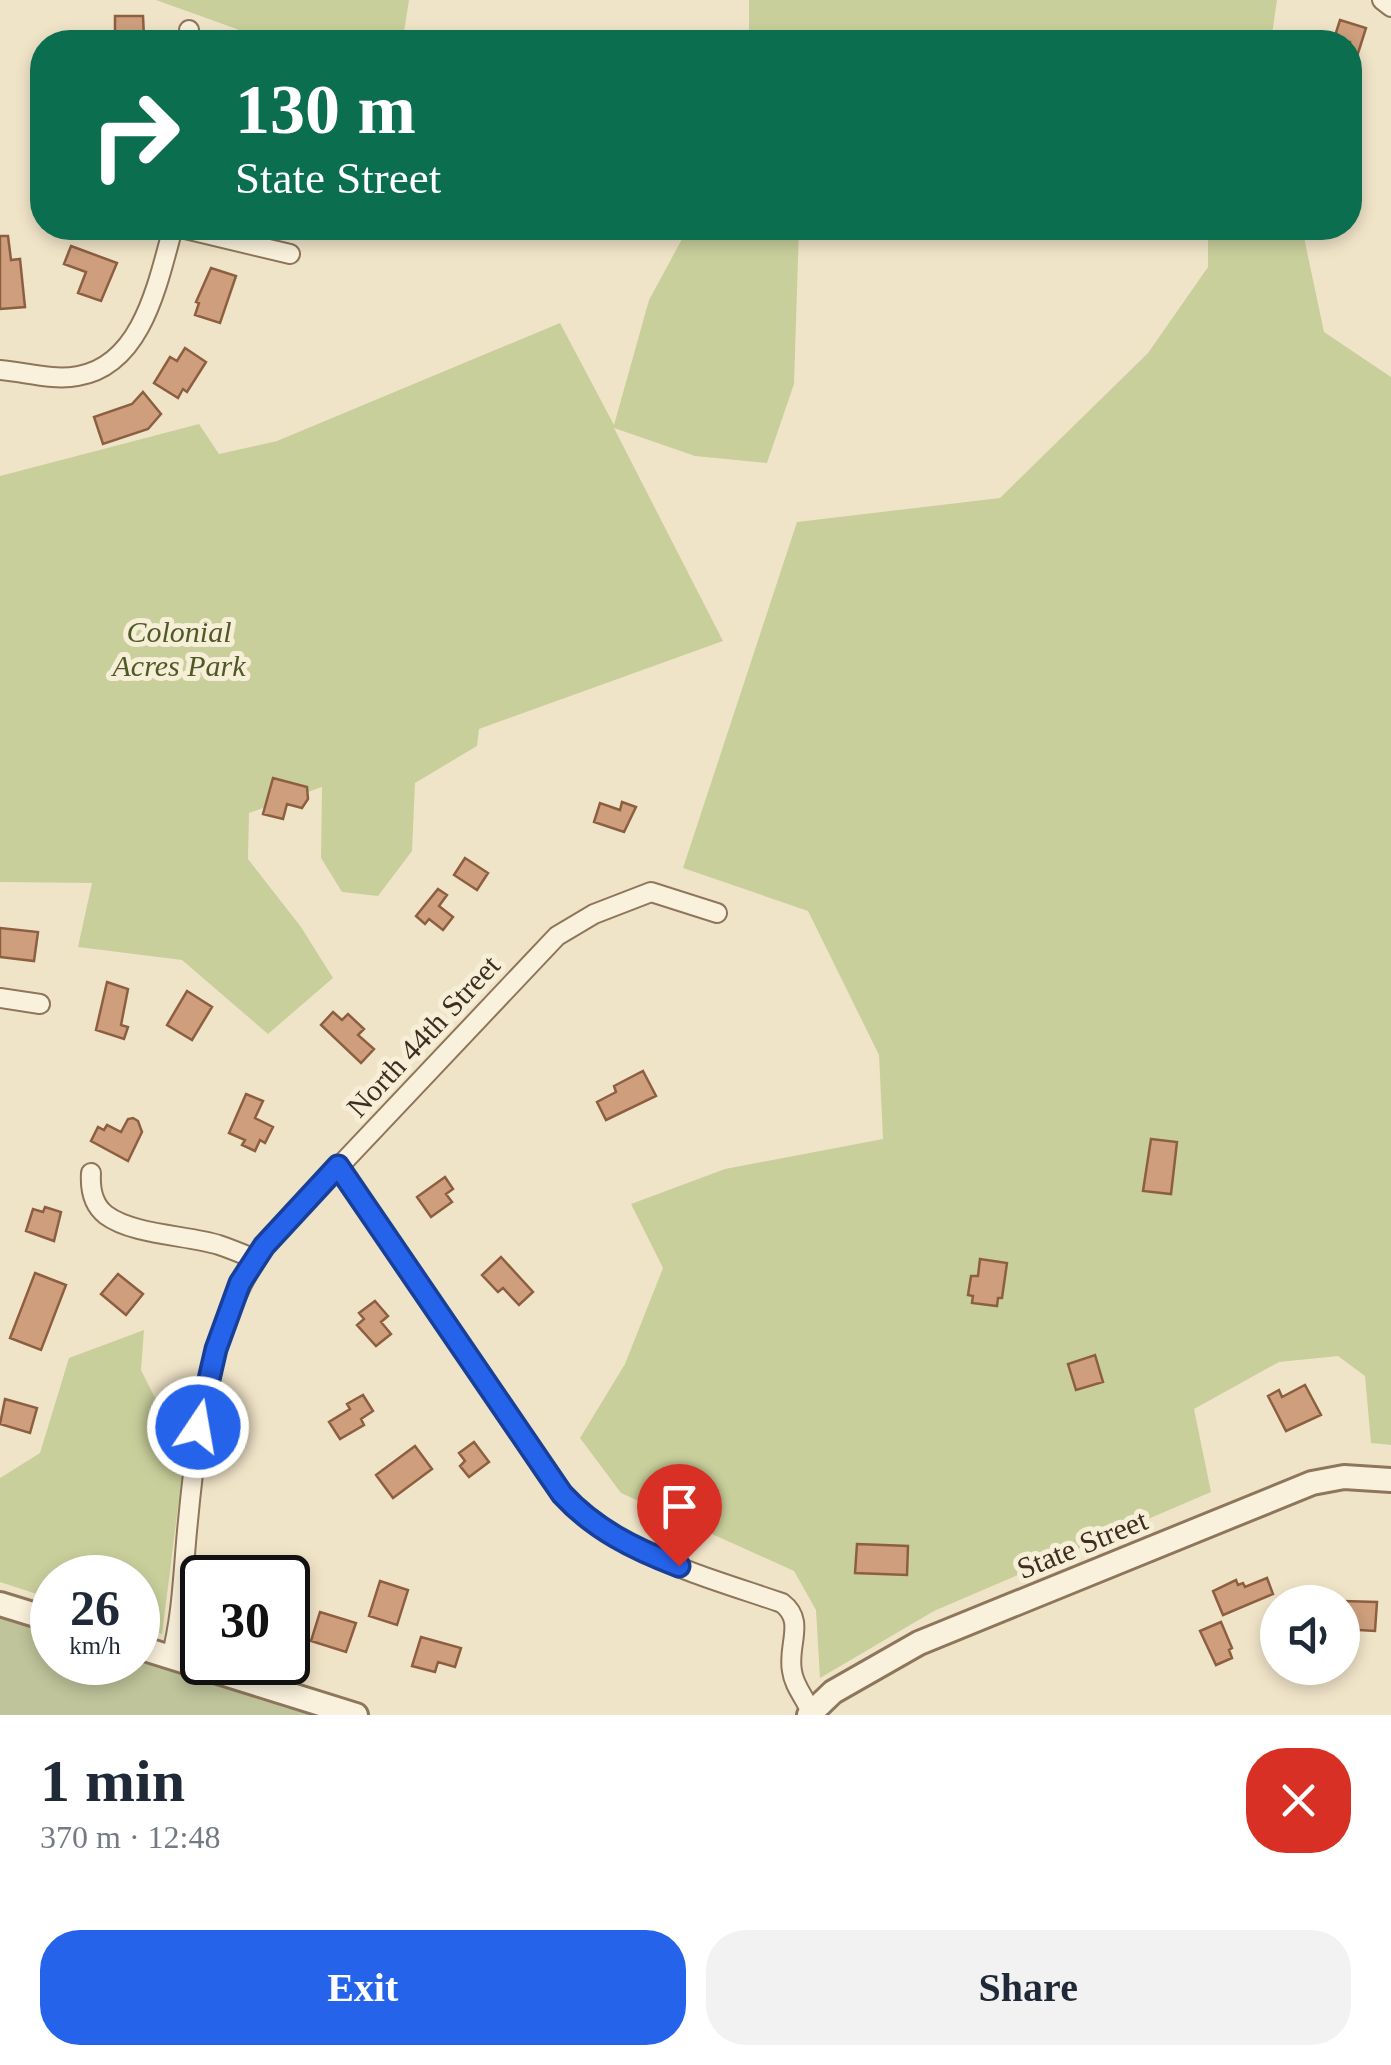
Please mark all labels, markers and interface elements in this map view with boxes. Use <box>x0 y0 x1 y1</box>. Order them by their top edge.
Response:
icon: right <box>70 70 200 200</box>
text: 130 m <box>235 71 416 148</box>
text: State Street <box>235 153 441 203</box>
park label: Colonial Acres Park <box>110 615 246 682</box>
street label: North 44th Street <box>340 948 507 1123</box>
position arrow <box>146 1375 250 1479</box>
pin <box>637 1464 722 1567</box>
icon: arrive <box>652 1479 707 1534</box>
street label: State Street <box>1012 1503 1153 1585</box>
speed limit sign: 30 <box>180 1555 310 1685</box>
text: 26 <box>70 1580 120 1636</box>
map controls <box>1260 1585 1360 1685</box>
button: sound <box>1260 1585 1360 1685</box>
text: km/h <box>69 1632 121 1659</box>
text: 1 min <box>40 1748 185 1814</box>
button: close <box>1246 1748 1351 1853</box>
text: 370 m · 12:48 <box>40 1819 220 1855</box>
button: Exit <box>40 1930 686 2045</box>
button: Share <box>706 1930 1351 2045</box>

